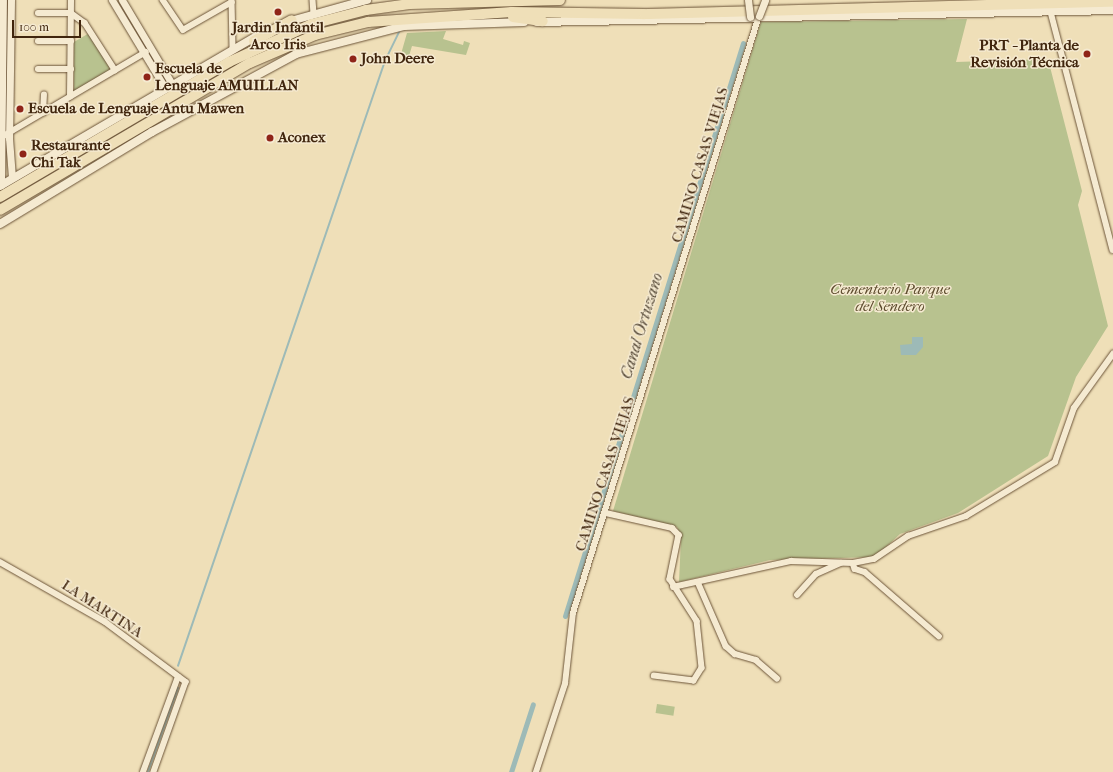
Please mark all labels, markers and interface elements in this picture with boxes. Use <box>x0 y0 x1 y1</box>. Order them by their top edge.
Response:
marker: Jardin Infantil Arco Iris <box>273 7 283 17</box>
scale bar <box>14 12 83 38</box>
place label: Jardin Infantil Arco Iris <box>232 18 324 53</box>
text: 100 m <box>19 20 49 34</box>
place label: PRT - Planta de Revisión Técnica <box>970 36 1079 71</box>
marker: PRT - Planta de Revisión Técnica <box>1082 49 1092 59</box>
place label: John Deere <box>361 50 434 68</box>
marker: John Deere <box>348 54 358 64</box>
place label: Escuela de Lenguaje AMUILLAN <box>155 59 299 94</box>
marker: Escuela de Lenguaje AMUILLAN <box>142 72 152 82</box>
street label: CAMINO CASAS VIEJAS <box>668 85 732 245</box>
place label: Escuela de Lenguaje Antu Mawen <box>28 100 244 118</box>
marker: Escuela de Lenguaje Antu Mawen <box>15 104 25 114</box>
place label: Aconex <box>278 129 326 147</box>
marker: Aconex <box>265 133 275 143</box>
place label: Restaurante Chi Tak <box>31 136 110 171</box>
marker: Restaurante Chi Tak <box>18 149 28 159</box>
water label: Canal Ortuzano <box>617 271 667 381</box>
park label: Cementerio Parque del Sendero <box>830 280 950 315</box>
street label: CAMINO CASAS VIEJAS <box>571 394 639 554</box>
street label: LA MARTINA <box>58 576 146 642</box>

